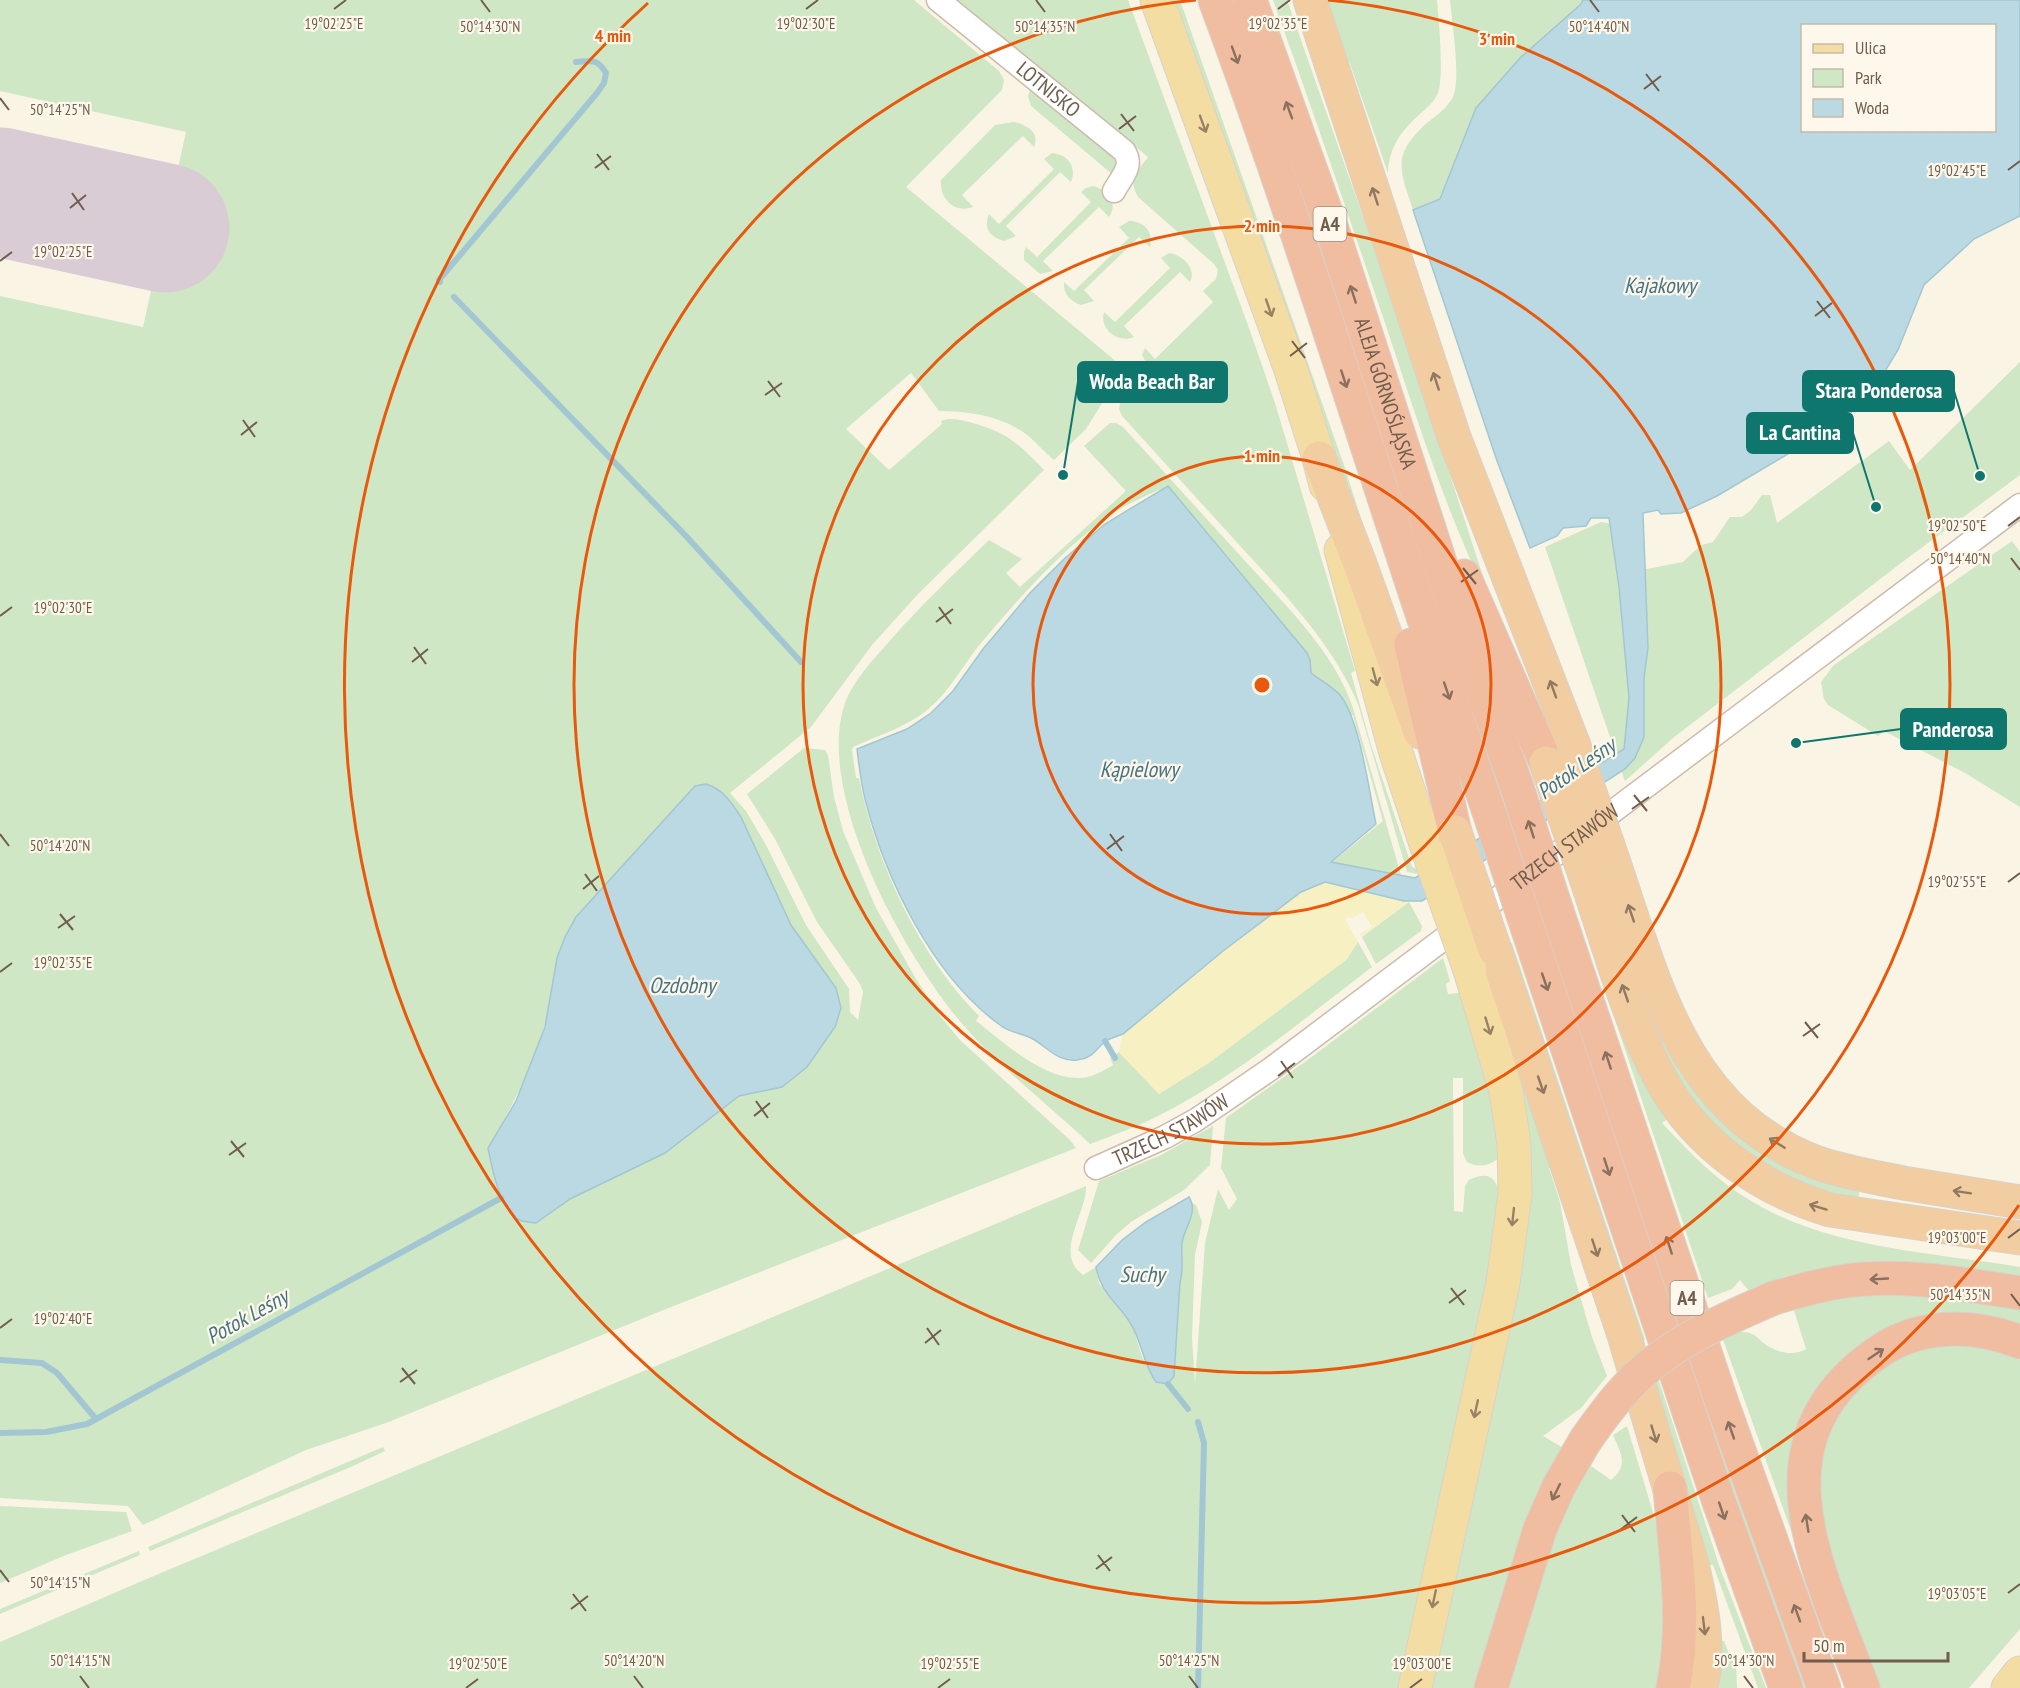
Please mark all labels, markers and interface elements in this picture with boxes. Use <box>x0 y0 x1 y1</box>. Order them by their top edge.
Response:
text: 19°02'25"E <box>304 14 364 33</box>
text: 19°02'30"E <box>776 14 836 33</box>
text: 19°02'35"E <box>1248 14 1308 33</box>
text: 50°14'30"N <box>460 17 520 36</box>
text: 50°14'35"N <box>1015 17 1075 36</box>
text: 50°14'40"N <box>1569 17 1629 36</box>
text: 4 min <box>595 24 631 47</box>
legend <box>1801 24 1996 132</box>
text: 3 min <box>1479 27 1515 50</box>
text: Ulica <box>1855 36 1886 59</box>
one-way arrow <box>1230 45 1241 64</box>
street label: LOTNISKO <box>1011 55 1086 123</box>
text: Park <box>1855 66 1882 89</box>
text: Woda <box>1855 96 1889 119</box>
text: 50°14'25"N <box>30 100 90 119</box>
one-way arrow <box>1283 101 1294 120</box>
one-way arrow <box>1198 114 1209 133</box>
text: 19°02'45"E <box>1927 161 1987 180</box>
one-way arrow <box>1369 187 1380 206</box>
road number: A4 <box>1314 207 1346 241</box>
text: 2 min <box>1244 214 1280 237</box>
text: 19°02'25"E <box>33 242 93 261</box>
water label: Kajakowy <box>1624 271 1699 299</box>
one-way arrow <box>1347 285 1358 304</box>
one-way arrow <box>1264 298 1275 317</box>
street label: ALEJA GÓRNOŚLĄSKA <box>1349 314 1423 472</box>
callout: Woda Beach Bar <box>1078 362 1227 402</box>
text: Woda Beach Bar <box>1088 367 1215 395</box>
one-way arrow <box>1339 369 1350 388</box>
callout: Stara Ponderosa <box>1803 371 1954 411</box>
one-way arrow <box>1430 372 1441 391</box>
text: Stara Ponderosa <box>1816 376 1942 404</box>
callout: La Cantina <box>1747 413 1853 453</box>
text: La Cantina <box>1759 418 1841 446</box>
text: 1 min <box>1244 444 1280 467</box>
text: 19°02'50"E <box>1927 516 1987 535</box>
text: 50°14'40"N <box>1930 549 1990 568</box>
text: 19°02'30"E <box>33 598 93 617</box>
one-way arrow <box>1370 667 1382 686</box>
centre of rings <box>1252 675 1272 695</box>
one-way arrow <box>1546 680 1557 698</box>
one-way arrow <box>1442 681 1453 700</box>
callout: Panderosa <box>1901 709 2006 749</box>
text: Panderosa <box>1912 715 1994 743</box>
water label: Potok Leśny <box>1531 729 1623 805</box>
water label: Kąpielowy <box>1100 755 1181 783</box>
street label: TRZECH STAWÓW <box>1505 798 1624 896</box>
one-way arrow <box>1525 820 1536 839</box>
text: 50°14'20"N <box>30 836 90 855</box>
text: 19°02'55"E <box>1927 872 1987 891</box>
one-way arrow <box>1625 904 1636 923</box>
text: 19°02'35"E <box>33 953 93 972</box>
water label: Ozdobny <box>649 971 718 999</box>
one-way arrow <box>1541 972 1552 991</box>
one-way arrow <box>1619 984 1630 1003</box>
one-way arrow <box>1483 1016 1494 1035</box>
one-way arrow <box>1602 1051 1613 1070</box>
one-way arrow <box>1536 1076 1547 1094</box>
street label: TRZECH STAWÓW <box>1108 1087 1234 1172</box>
one-way arrow <box>1769 1136 1786 1148</box>
one-way arrow <box>1602 1157 1613 1176</box>
one-way arrow <box>1953 1187 1973 1198</box>
one-way arrow <box>1809 1200 1828 1211</box>
one-way arrow <box>1507 1207 1518 1227</box>
text: 19°03'00"E <box>1927 1228 1987 1247</box>
one-way arrow <box>1663 1236 1674 1255</box>
one-way arrow <box>1591 1238 1602 1257</box>
water label: Suchy <box>1120 1260 1167 1288</box>
one-way arrow <box>1869 1273 1889 1284</box>
water label: Potok Leśny <box>201 1281 295 1350</box>
road number: A4 <box>1670 1281 1704 1315</box>
text: 50°14'35"N <box>1930 1285 1990 1304</box>
text: 19°02'40"E <box>33 1309 93 1328</box>
one-way arrow <box>1867 1348 1884 1360</box>
one-way arrow <box>1469 1399 1481 1418</box>
one-way arrow <box>1725 1421 1736 1440</box>
one-way arrow <box>1649 1425 1660 1444</box>
one-way arrow <box>1550 1483 1562 1501</box>
one-way arrow <box>1718 1501 1729 1520</box>
one-way arrow <box>1801 1513 1812 1533</box>
text: 50°14'15"N <box>30 1573 90 1592</box>
text: 19°03'05"E <box>1927 1584 1987 1603</box>
one-way arrow <box>1428 1589 1439 1608</box>
one-way arrow <box>1790 1605 1801 1623</box>
one-way arrow <box>1698 1615 1709 1635</box>
scale bar <box>1804 1625 1948 1663</box>
text: 50 m <box>1813 1634 1845 1657</box>
text: 50°14'15"N <box>50 1651 110 1670</box>
text: 50°14'20"N <box>604 1651 664 1670</box>
text: 50°14'25"N <box>1159 1651 1219 1670</box>
text: 50°14'30"N <box>1714 1651 1774 1670</box>
text: 19°02'50"E <box>448 1654 508 1673</box>
text: 19°02'55"E <box>920 1654 980 1673</box>
text: 19°03'00"E <box>1392 1654 1452 1673</box>

